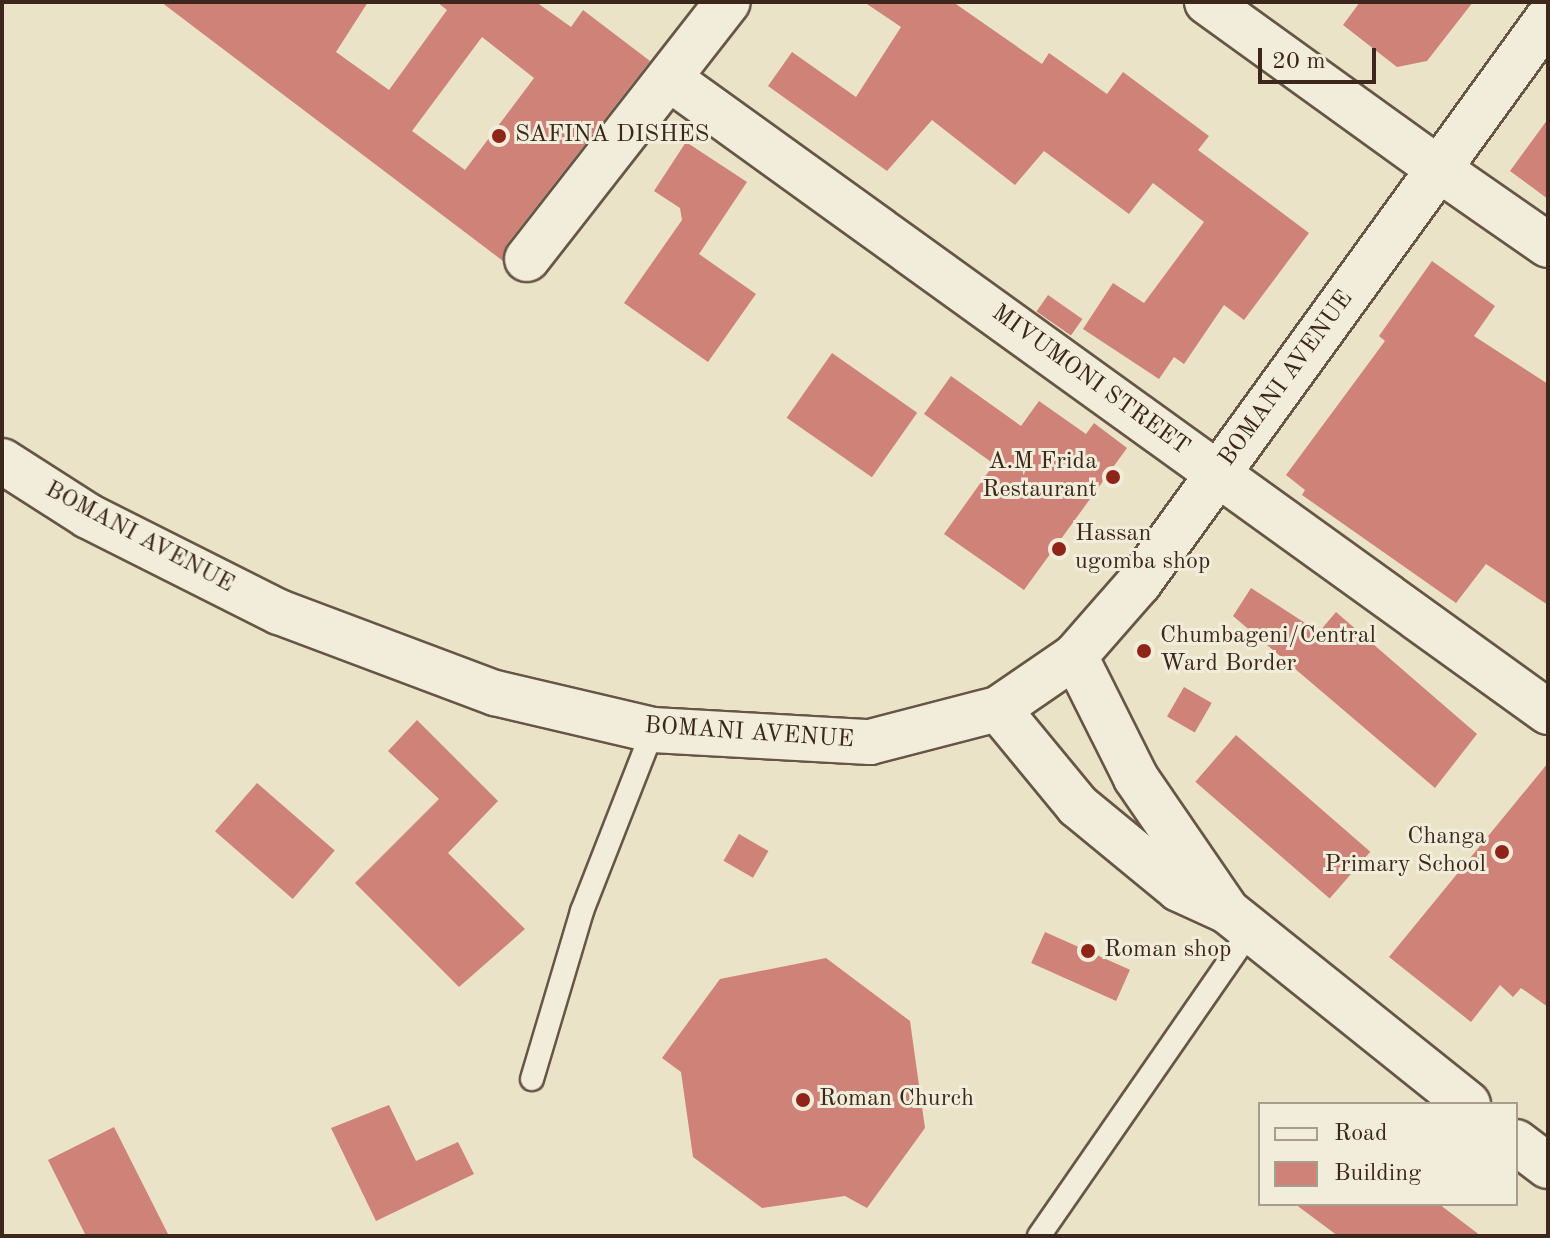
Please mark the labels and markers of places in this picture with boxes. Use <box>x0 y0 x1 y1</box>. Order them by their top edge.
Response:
place label: SAFINA DISHES <box>515 122 709 150</box>
marker: SAFINA DISHES <box>490 127 508 145</box>
place label: A.M Frida Restaurant <box>982 449 1097 505</box>
marker: A.M Frida Restaurant <box>1104 468 1122 486</box>
place label: Hassan ugomba shop <box>1075 521 1210 577</box>
marker: Hassan ugomba shop <box>1050 540 1068 558</box>
place label: Chumbageni/Central Ward Border <box>1160 623 1376 679</box>
marker: Chumbageni/Central Ward Border <box>1135 642 1153 660</box>
place label: Changa Primary School <box>1324 824 1486 880</box>
marker: Changa Primary School <box>1493 843 1511 861</box>
place label: Roman shop <box>1104 937 1231 965</box>
marker: Roman shop <box>1079 942 1097 960</box>
place label: Roman Church <box>819 1086 974 1114</box>
marker: Roman Church <box>794 1091 812 1109</box>

